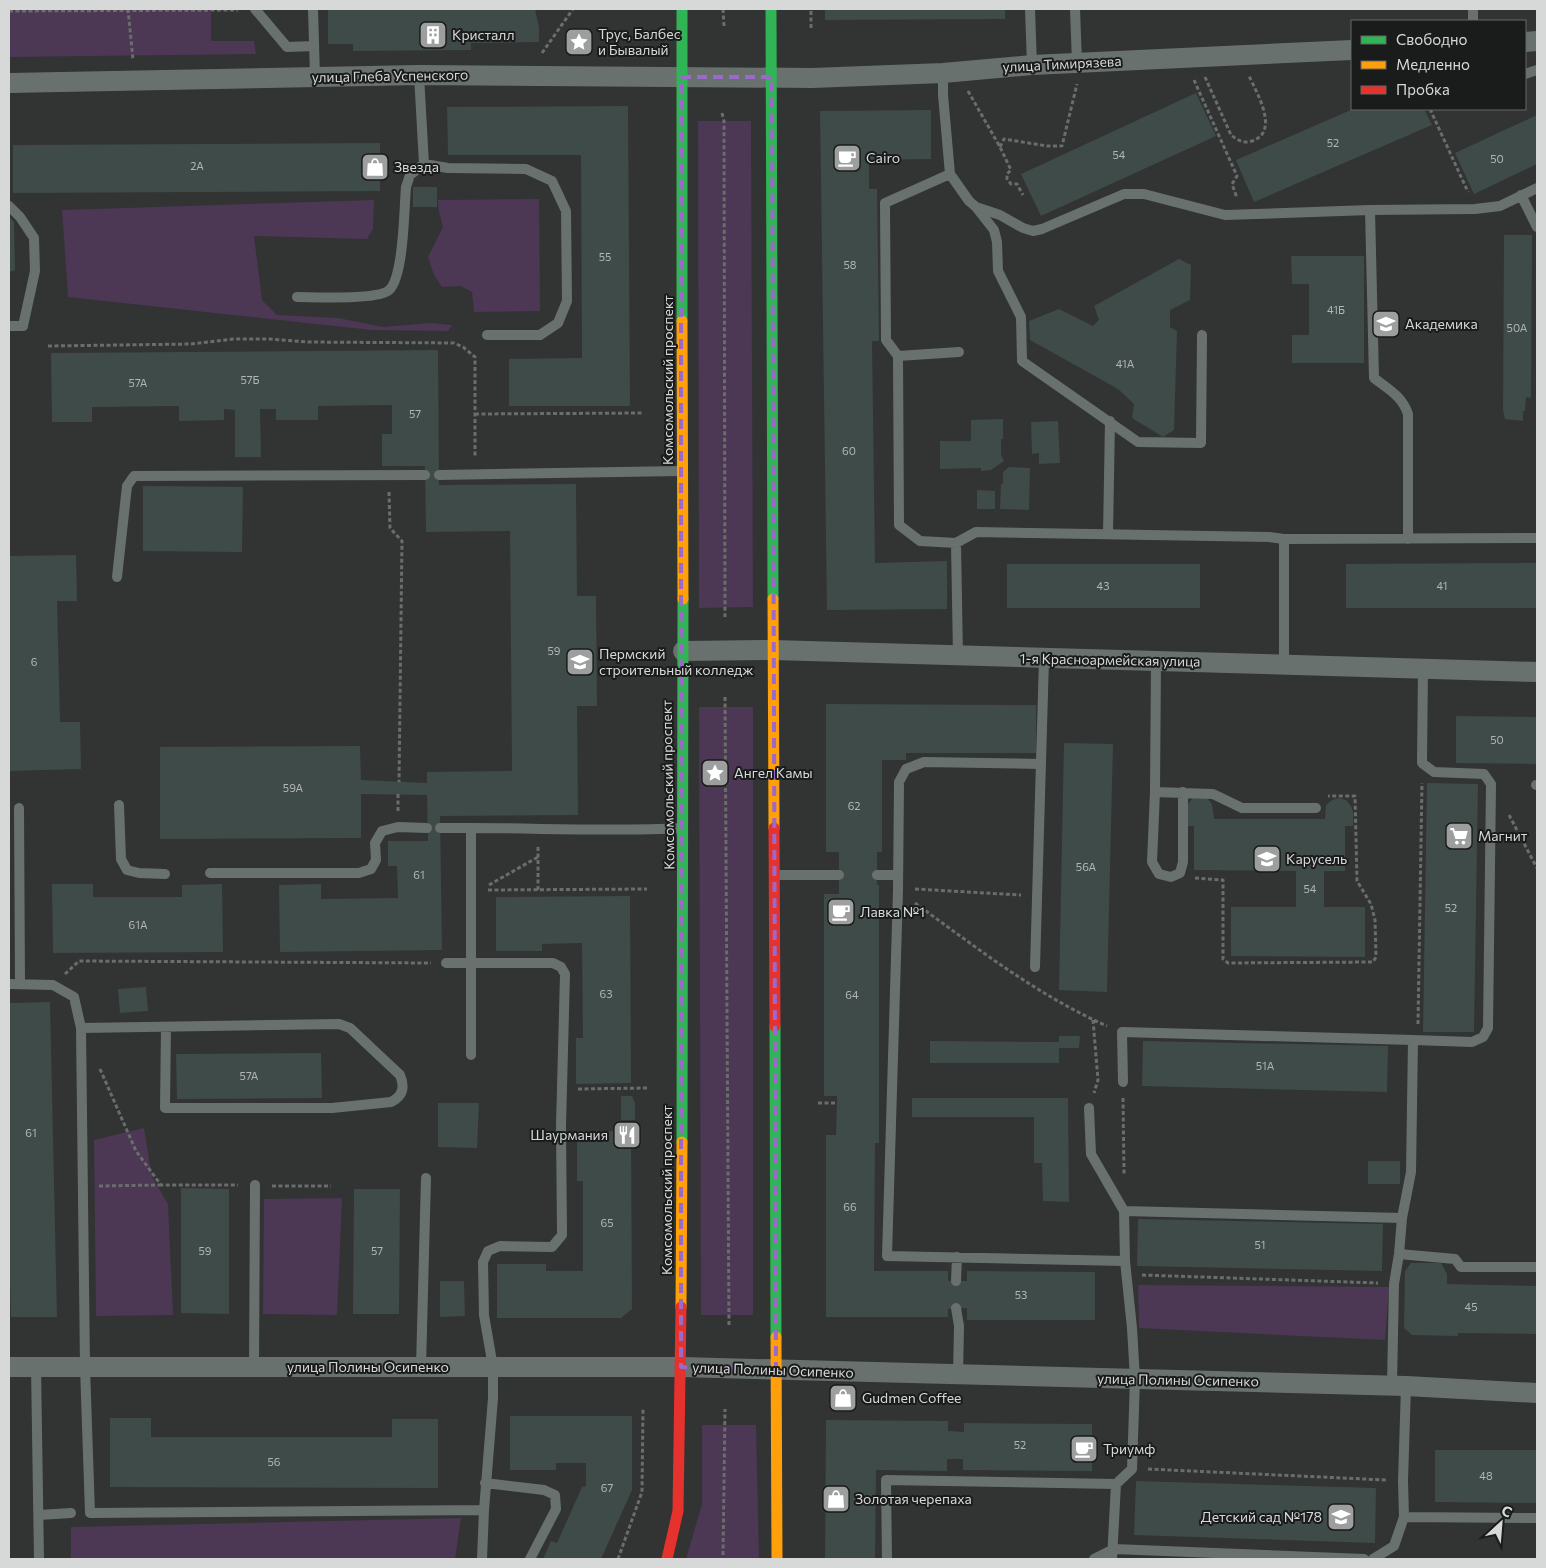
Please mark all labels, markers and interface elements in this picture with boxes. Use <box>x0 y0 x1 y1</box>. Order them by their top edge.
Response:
building icon: Кристалл <box>418 20 448 50</box>
legend <box>1351 20 1526 110</box>
place label: Трус, Балбес и Бывалый <box>598 25 681 58</box>
place label: Кристалл <box>452 26 515 43</box>
place icon: Трус, Балбес и Бывалый <box>564 27 594 57</box>
text: Свободно <box>1396 30 1467 48</box>
street label: улица Тимирязева <box>1002 52 1122 75</box>
text: Медленно <box>1396 55 1470 73</box>
street label: улица Глеба Успенского <box>312 66 468 85</box>
text: Пробка <box>1396 80 1450 98</box>
house number: 52 <box>1327 136 1339 149</box>
cafe icon: Cairo <box>832 143 862 173</box>
house number: 54 <box>1113 148 1126 161</box>
place label: Cairo <box>866 149 900 166</box>
shop icon: Звезда <box>360 152 390 182</box>
house number: 50 <box>1490 152 1504 165</box>
place label: Звезда <box>394 158 439 175</box>
house number: 2А <box>190 159 204 172</box>
house number: 55 <box>599 250 611 263</box>
house number: 58 <box>844 258 857 271</box>
street label: Комсомольский проспект <box>659 295 676 465</box>
house number: 41Б <box>1327 303 1345 316</box>
school or university icon: Академика <box>1371 309 1401 339</box>
place label: Академика <box>1405 315 1478 332</box>
house number: 50А <box>1507 321 1528 334</box>
house number: 41А <box>1116 357 1135 370</box>
house number: 57Б <box>240 373 260 386</box>
house number: 57А <box>129 376 148 389</box>
house number: 57 <box>409 407 421 420</box>
house number: 60 <box>842 444 856 457</box>
house number: 43 <box>1097 579 1109 592</box>
house number: 41 <box>1437 579 1447 592</box>
house number: 59 <box>548 644 561 657</box>
place label: Пермский строительный колледж <box>599 645 753 678</box>
school or university icon: Пермский строительный колледж <box>565 647 595 677</box>
street label: 1-я Красноармейская улица <box>1019 649 1201 670</box>
house number: 6 <box>31 655 38 668</box>
street label: Комсомольский проспект <box>658 700 677 870</box>
house number: 50 <box>1490 733 1504 746</box>
place icon: Ангел Камы <box>700 758 730 788</box>
place label: Ангел Камы <box>734 764 813 781</box>
house number: 59А <box>283 781 304 794</box>
house number: 62 <box>848 799 860 812</box>
supermarket icon: Магнит <box>1444 821 1474 851</box>
place label: Магнит <box>1478 827 1528 844</box>
school or university icon: Карусель <box>1252 844 1282 874</box>
place label: Карусель <box>1286 850 1347 867</box>
house number: 56А <box>1076 860 1097 873</box>
house number: 61 <box>413 868 425 881</box>
house number: 54 <box>1304 882 1317 895</box>
cafe icon: Лавка №1 <box>826 897 856 927</box>
house number: 52 <box>1445 901 1457 914</box>
place label: Лавка №1 <box>860 903 925 920</box>
house number: 61А <box>129 918 148 931</box>
house number: 63 <box>600 987 612 1000</box>
house number: 64 <box>845 988 859 1001</box>
house number: 51А <box>1256 1059 1275 1072</box>
house number: 57А <box>240 1069 259 1082</box>
street label: Комсомольский проспект <box>658 1105 675 1275</box>
restaurant icon: Шаурмания <box>612 1120 642 1150</box>
house number: 61 <box>25 1126 37 1139</box>
place label: Шаурмания <box>530 1126 608 1143</box>
house number: 66 <box>843 1200 857 1213</box>
house number: 65 <box>601 1216 614 1229</box>
house number: 51 <box>1254 1238 1266 1251</box>
house number: 59 <box>199 1244 212 1257</box>
house number: 57 <box>371 1244 383 1257</box>
house number: 53 <box>1015 1288 1027 1301</box>
house number: 45 <box>1465 1300 1477 1313</box>
street label: улица Полины Осипенко <box>287 1358 449 1375</box>
street label: улица Полины Осипенко <box>692 1358 854 1381</box>
street label: улица Полины Осипенко <box>1097 1370 1259 1389</box>
shop icon: Gudmen Coffee <box>828 1383 858 1413</box>
place label: Gudmen Coffee <box>862 1389 962 1406</box>
cafe icon: Триумф <box>1069 1434 1099 1464</box>
house number: 52 <box>1014 1438 1026 1451</box>
place label: Триумф <box>1103 1440 1155 1457</box>
house number: 56 <box>268 1455 281 1468</box>
house number: 48 <box>1479 1469 1493 1482</box>
house number: 67 <box>601 1481 613 1494</box>
shop icon: Золотая черепаха <box>821 1484 851 1514</box>
place label: Золотая черепаха <box>855 1490 972 1507</box>
north arrow <box>1476 1498 1526 1548</box>
text: С <box>1499 1501 1515 1521</box>
school or university icon: Детский сад №178 <box>1326 1502 1356 1532</box>
place label: Детский сад №178 <box>1201 1508 1322 1525</box>

